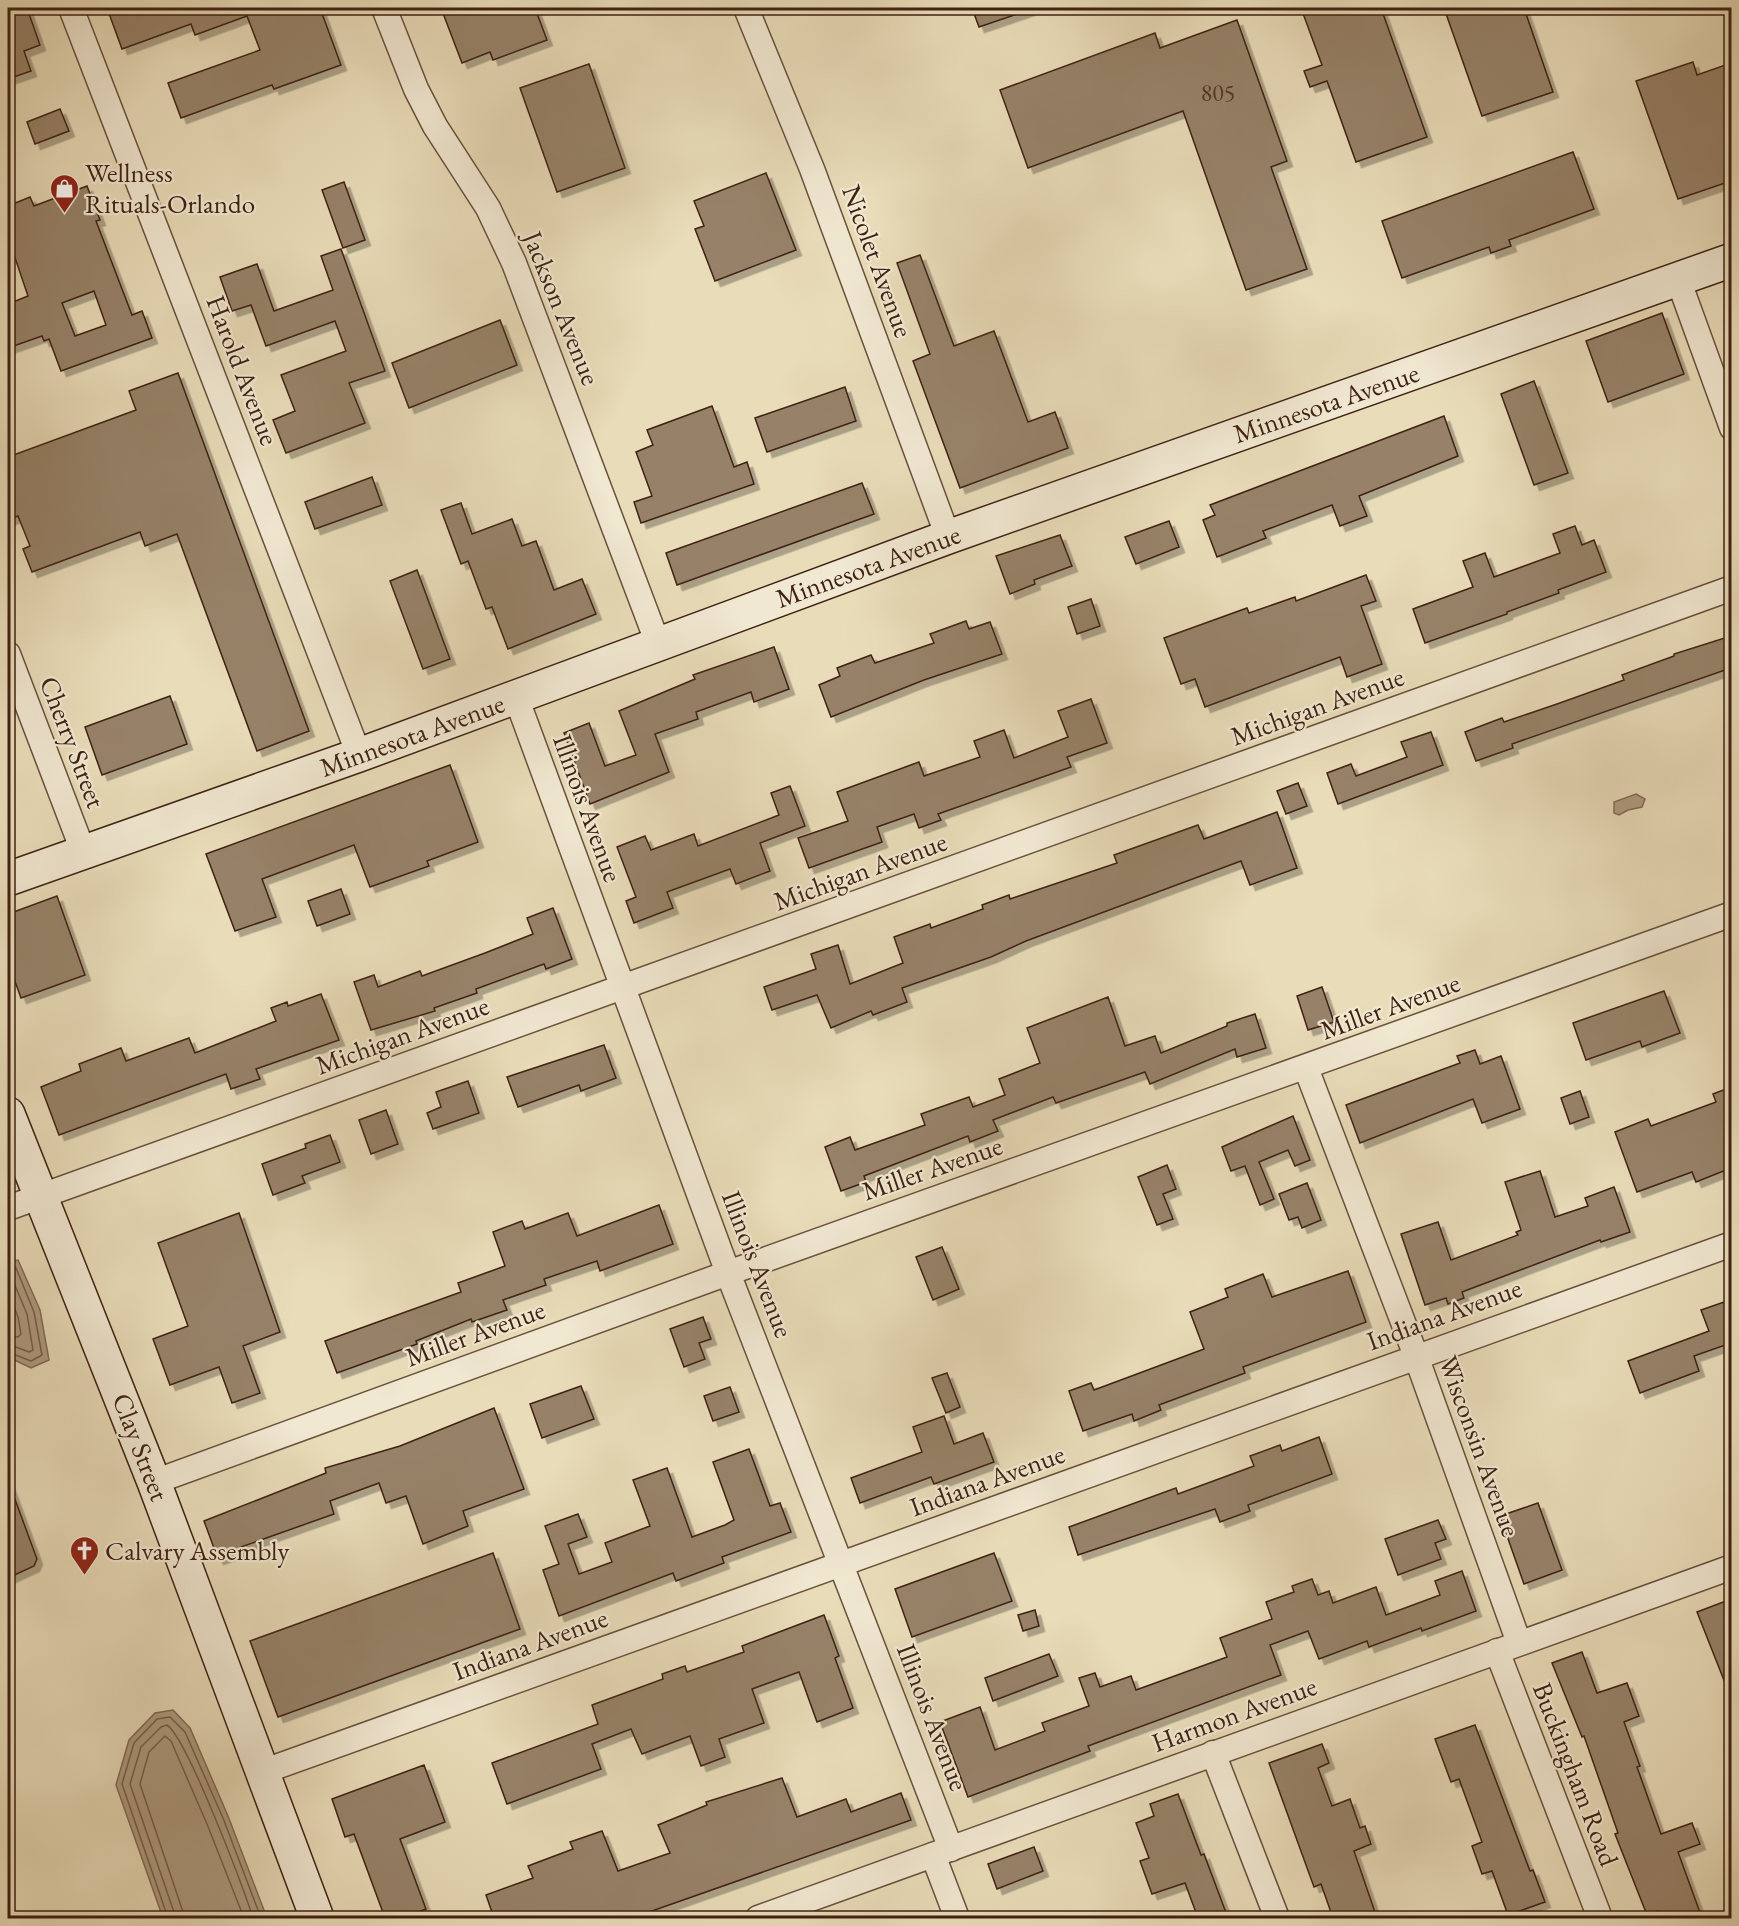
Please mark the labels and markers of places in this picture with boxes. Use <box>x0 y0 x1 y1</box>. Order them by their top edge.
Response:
place label: Wellness Rituals-Orlando <box>85 155 255 221</box>
shop icon: Wellness Rituals-Orlando <box>48 172 80 214</box>
place label: Calvary Assembly <box>105 1533 290 1568</box>
church icon: Calvary Assembly <box>68 1534 100 1576</box>

